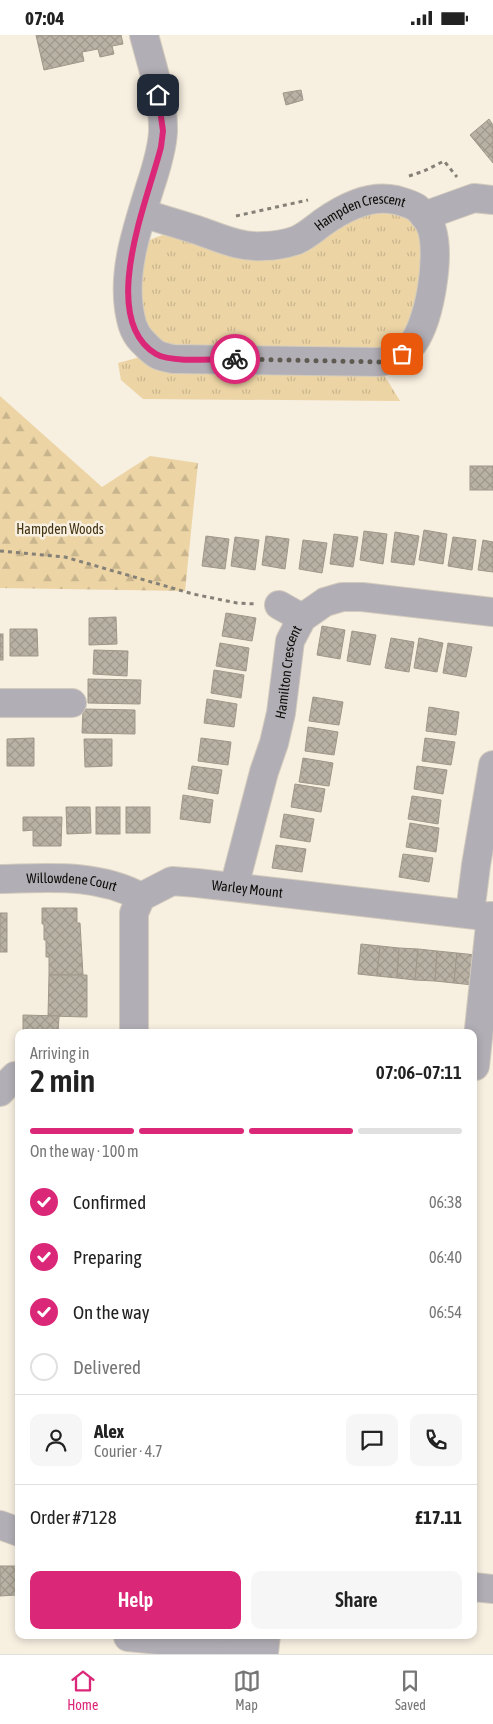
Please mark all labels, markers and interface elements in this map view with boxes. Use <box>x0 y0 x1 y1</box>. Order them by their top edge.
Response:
text: 07:04 <box>25 7 64 29</box>
pin <box>137 74 179 116</box>
icon: home <box>144 81 172 109</box>
street label: Hampden Crescent <box>311 191 408 234</box>
pin <box>381 333 423 375</box>
courier <box>210 334 260 384</box>
icon: bag <box>388 340 416 368</box>
icon: bike <box>221 345 249 373</box>
park label: Hampden Woods <box>16 521 104 537</box>
street label: Hamilton Crescent <box>272 623 305 721</box>
street label: Willowdene Court <box>26 870 119 894</box>
street label: Warley Mount <box>211 877 284 901</box>
text: Arriving in <box>30 1044 90 1062</box>
text: 07:06–07:11 <box>376 1061 462 1083</box>
text: 2 min <box>30 1062 95 1099</box>
text: On the way · 100 m <box>30 1142 139 1160</box>
icon: check <box>30 1188 58 1216</box>
text: Confirmed <box>73 1191 146 1213</box>
text: 06:38 <box>429 1193 462 1211</box>
icon: check <box>30 1243 58 1271</box>
text: Preparing <box>73 1246 142 1268</box>
text: 06:40 <box>429 1248 462 1266</box>
icon: check <box>30 1298 58 1326</box>
text: On the way <box>73 1301 150 1323</box>
text: 06:54 <box>429 1303 462 1321</box>
text: Delivered <box>73 1356 141 1378</box>
button: person <box>30 1414 82 1466</box>
button: chat <box>346 1414 398 1466</box>
button: phone <box>410 1414 462 1466</box>
text: Alex <box>94 1420 124 1442</box>
text: Courier · 4.7 <box>94 1442 163 1460</box>
text: Order #7128 <box>30 1506 117 1528</box>
text: £17.11 <box>415 1506 462 1528</box>
button: Help <box>30 1571 241 1629</box>
button: Share <box>251 1571 462 1629</box>
tab: Home <box>67 1667 98 1713</box>
tab: Map <box>233 1667 261 1713</box>
tab: Saved <box>395 1667 426 1713</box>

